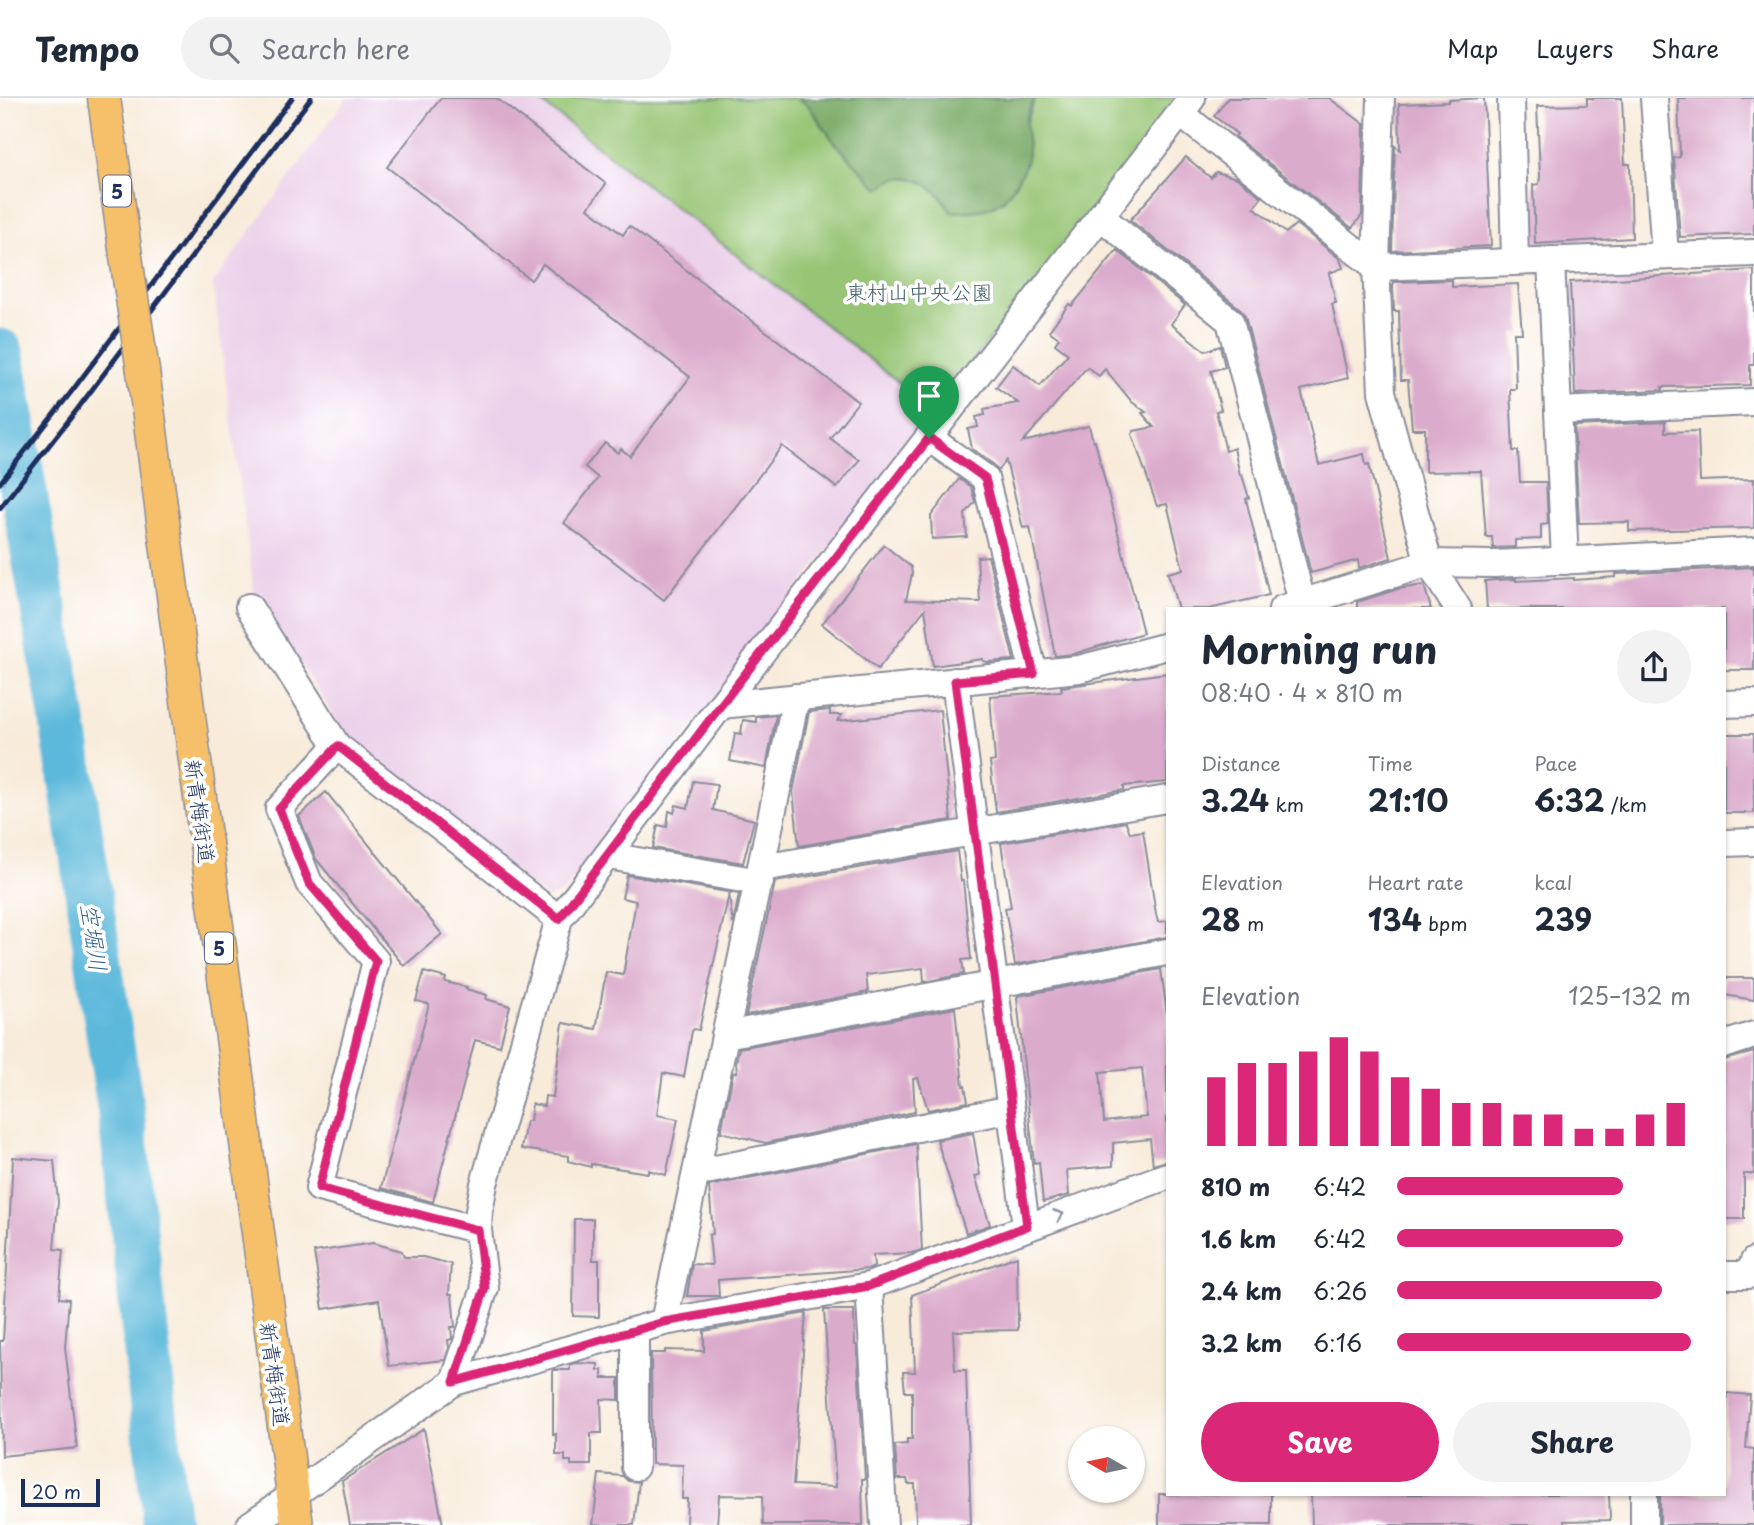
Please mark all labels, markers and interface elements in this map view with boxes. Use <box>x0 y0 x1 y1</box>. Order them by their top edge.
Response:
search box <box>181 17 671 80</box>
text: Tempo <box>35 23 139 73</box>
icon: search <box>205 29 243 67</box>
text: Search here <box>261 29 410 68</box>
text: Map <box>1447 30 1498 66</box>
text: Layers <box>1536 30 1613 66</box>
text: Share <box>1651 30 1719 66</box>
road number: 5 <box>103 176 131 206</box>
park label: 東村山中央公園 <box>846 275 993 307</box>
pin <box>899 366 959 438</box>
icon: arrive <box>910 377 948 415</box>
text: Morning run <box>1201 620 1437 677</box>
button: share <box>1617 630 1691 704</box>
text: 08:40 · 4 × 810 m <box>1201 675 1403 710</box>
text: Distance <box>1201 749 1281 777</box>
text: Time <box>1368 749 1413 777</box>
text: Pace <box>1534 749 1577 777</box>
street label: 新青梅街道 <box>178 757 224 865</box>
text: 3.24 <box>1201 777 1269 822</box>
text: 21:10 <box>1368 777 1448 822</box>
text: 6:32 <box>1534 777 1604 822</box>
text: km <box>1269 790 1304 818</box>
text: /km <box>1604 790 1647 818</box>
text: Elevation <box>1201 868 1283 896</box>
text: Heart rate <box>1368 868 1464 896</box>
text: kcal <box>1534 868 1572 896</box>
text: 28 <box>1201 896 1241 941</box>
text: 134 <box>1368 896 1422 941</box>
text: 239 <box>1534 896 1592 941</box>
water label: 空堀川 <box>73 900 117 974</box>
text: m <box>1241 909 1264 937</box>
text: bpm <box>1422 909 1468 937</box>
road number: 5 <box>205 932 233 964</box>
text: Elevation <box>1201 978 1300 1013</box>
text: 125–132 m <box>1568 978 1691 1013</box>
text: 810 m <box>1201 1169 1270 1204</box>
text: 6:42 <box>1313 1169 1366 1204</box>
one-way arrow <box>1053 1209 1065 1223</box>
text: 1.6 km <box>1201 1221 1276 1256</box>
text: 6:42 <box>1313 1221 1366 1256</box>
text: 2.4 km <box>1201 1273 1282 1308</box>
text: 6:26 <box>1313 1273 1367 1308</box>
street label: 新青梅街道 <box>253 1320 299 1428</box>
text: 3.2 km <box>1201 1325 1282 1360</box>
text: 6:16 <box>1313 1325 1362 1360</box>
button: Save <box>1201 1402 1439 1482</box>
button: Share <box>1453 1402 1691 1482</box>
north arrow <box>1068 1426 1144 1503</box>
map controls <box>1068 1426 1145 1503</box>
scale bar <box>21 1476 100 1508</box>
text: 20 m <box>32 1477 81 1505</box>

